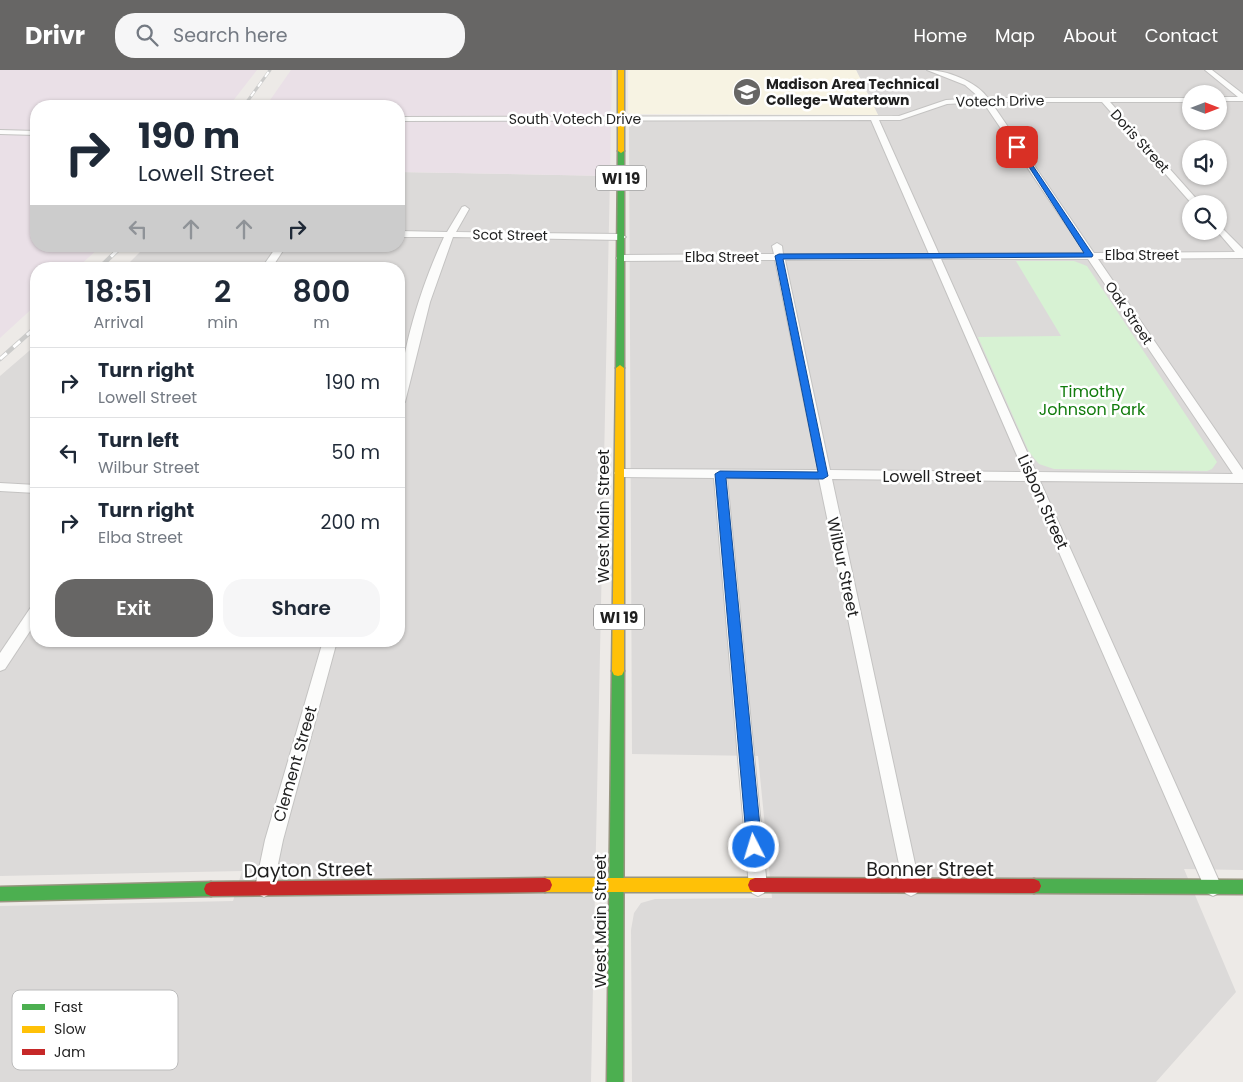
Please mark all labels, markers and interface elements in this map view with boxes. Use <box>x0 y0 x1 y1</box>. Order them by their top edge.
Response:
search box <box>115 13 465 58</box>
text: Drivr <box>25 19 85 52</box>
icon: search <box>133 21 161 49</box>
text: Search here <box>173 22 288 49</box>
text: Home <box>913 23 967 48</box>
text: Map <box>995 23 1035 48</box>
text: About <box>1063 23 1117 48</box>
text: Contact <box>1145 23 1218 48</box>
place label: Madison Area Technical College-Watertown <box>766 74 939 110</box>
school or university icon: Madison Area Technical College-Watertown <box>732 77 762 107</box>
north arrow <box>1182 85 1228 130</box>
map controls <box>1182 85 1227 240</box>
street label: Votech Drive <box>956 90 1045 112</box>
street label: Doris Street <box>1106 105 1174 177</box>
street label: South Votech Drive <box>509 109 642 129</box>
text: 190 m <box>138 111 240 160</box>
icon: right <box>55 120 120 185</box>
pin <box>996 126 1038 168</box>
icon: arrive <box>1003 133 1031 161</box>
button: sound <box>1182 140 1227 185</box>
text: Lowell Street <box>138 158 274 189</box>
road number: WI 19 <box>596 166 646 190</box>
button: search <box>1182 195 1227 240</box>
icon: left <box>124 215 152 243</box>
icon: ahead <box>177 215 205 243</box>
icon: ahead <box>230 215 258 243</box>
icon: right <box>283 215 311 243</box>
street label: Scot Street <box>472 224 548 246</box>
street label: Elba Street <box>1105 245 1179 265</box>
street label: Elba Street <box>685 247 759 267</box>
text: 18:51 <box>85 270 153 313</box>
text: 2 <box>214 270 231 313</box>
text: 800 <box>292 270 350 313</box>
street label: Oak Street <box>1100 277 1158 349</box>
text: Arrival <box>93 311 144 334</box>
text: min <box>207 311 238 334</box>
text: m <box>313 311 330 334</box>
text: Turn right <box>98 357 194 384</box>
icon: right <box>55 369 83 397</box>
text: 190 m <box>325 369 380 396</box>
park label: Timothy Johnson Park <box>1039 380 1146 421</box>
text: Lowell Street <box>98 386 197 409</box>
text: Turn left <box>98 427 179 454</box>
icon: left <box>55 439 83 467</box>
text: 50 m <box>331 439 380 466</box>
street label: West Main Street <box>592 449 615 583</box>
street label: Lisbon Street <box>1012 451 1074 553</box>
text: Wilbur Street <box>98 456 200 479</box>
street label: Lowell Street <box>882 465 982 488</box>
text: Turn right <box>98 497 194 524</box>
icon: right <box>55 509 83 537</box>
text: 200 m <box>321 509 380 536</box>
street label: Wilbur Street <box>821 515 865 619</box>
text: Elba Street <box>98 526 183 549</box>
button: Exit <box>55 579 213 637</box>
button: Share <box>223 579 380 637</box>
road number: WI 19 <box>594 604 644 630</box>
street label: Clement Street <box>267 703 323 825</box>
position arrow <box>727 820 779 872</box>
street label: West Main Street <box>589 854 612 988</box>
street label: Dayton Street <box>243 855 373 885</box>
street label: Bonner Street <box>866 856 994 883</box>
legend <box>12 990 178 1070</box>
text: Fast <box>54 997 83 1017</box>
text: Slow <box>54 1019 87 1039</box>
text: Jam <box>54 1042 85 1062</box>

